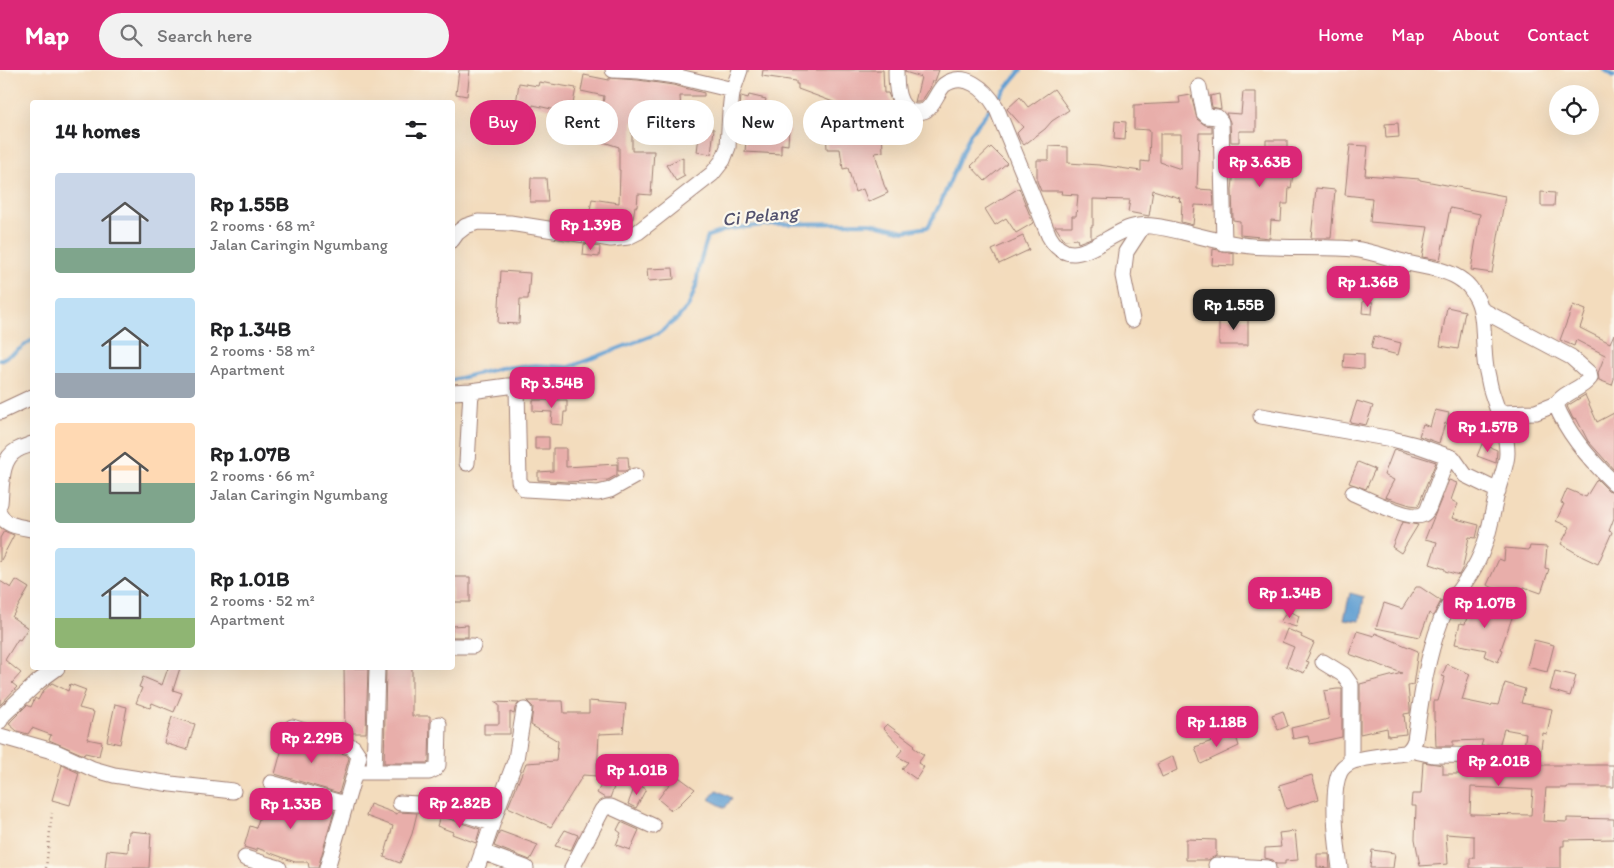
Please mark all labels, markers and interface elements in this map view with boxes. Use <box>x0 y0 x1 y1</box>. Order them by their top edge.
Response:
search box <box>99 13 449 58</box>
text: Map <box>25 21 69 50</box>
icon: search <box>117 21 145 49</box>
text: Search here <box>157 24 252 47</box>
text: Home <box>1318 24 1364 46</box>
text: Map <box>1392 24 1425 46</box>
text: About <box>1453 24 1499 46</box>
text: Contact <box>1527 24 1589 46</box>
map controls <box>1549 85 1599 135</box>
button: locate <box>1549 85 1599 135</box>
chip: Buy <box>470 100 536 145</box>
chip: Rent <box>546 100 618 145</box>
chip: Filters <box>628 100 714 145</box>
chip: New <box>724 100 793 145</box>
chip: Apartment <box>803 100 923 145</box>
icon: filters <box>402 116 430 144</box>
text: 14 homes <box>55 118 140 143</box>
pin: Rp 3.63B <box>1208 146 1312 188</box>
text: Rp 3.63B <box>1229 152 1291 171</box>
text: Rp 1.55B <box>210 191 289 216</box>
icon: home <box>95 193 155 253</box>
water label: Ci Pelang <box>721 200 801 231</box>
pin: Rp 1.39B <box>539 208 643 251</box>
text: Rp 1.39B <box>561 215 621 234</box>
text: 2 rooms · 68 m² <box>210 216 315 235</box>
text: Jalan Caringin Ngumbang <box>210 235 388 254</box>
pin: Rp 1.36B <box>1316 266 1420 308</box>
text: Rp 1.36B <box>1338 272 1398 291</box>
pin: Rp 1.55B <box>1182 288 1286 331</box>
text: Rp 1.55B <box>1204 295 1264 314</box>
text: Rp 1.34B <box>210 316 291 341</box>
icon: home <box>95 318 155 378</box>
text: 2 rooms · 58 m² <box>210 341 315 360</box>
text: Apartment <box>210 360 285 379</box>
pin: Rp 3.54B <box>500 366 604 409</box>
text: Rp 3.54B <box>521 373 583 392</box>
pin: Rp 1.57B <box>1436 410 1540 453</box>
text: Rp 1.57B <box>1458 417 1518 436</box>
text: Rp 1.07B <box>210 441 290 466</box>
icon: home <box>95 443 155 503</box>
text: 2 rooms · 66 m² <box>210 466 315 485</box>
text: Jalan Caringin Ngumbang <box>210 485 388 504</box>
text: Rp 1.01B <box>210 566 290 591</box>
icon: home <box>95 568 155 628</box>
pin: Rp 1.34B <box>1238 576 1342 619</box>
text: Rp 1.34B <box>1259 583 1321 602</box>
pin: Rp 1.07B <box>1433 586 1537 629</box>
text: 2 rooms · 52 m² <box>210 591 315 610</box>
text: Rp 1.07B <box>1454 593 1516 612</box>
text: Apartment <box>210 610 285 629</box>
pin: Rp 1.18B <box>1165 706 1269 748</box>
text: Rp 1.18B <box>1187 712 1247 731</box>
pin: Rp 2.29B <box>260 722 364 764</box>
text: Rp 2.29B <box>281 728 343 747</box>
pin: Rp 2.01B <box>1447 744 1551 787</box>
text: Rp 2.01B <box>1468 751 1530 770</box>
pin: Rp 1.01B <box>585 754 689 796</box>
text: Rp 1.01B <box>607 760 667 779</box>
pin: Rp 2.82B <box>408 786 512 829</box>
pin: Rp 1.33B <box>239 788 343 830</box>
text: Rp 2.82B <box>429 793 491 812</box>
text: Rp 1.33B <box>261 794 321 813</box>

